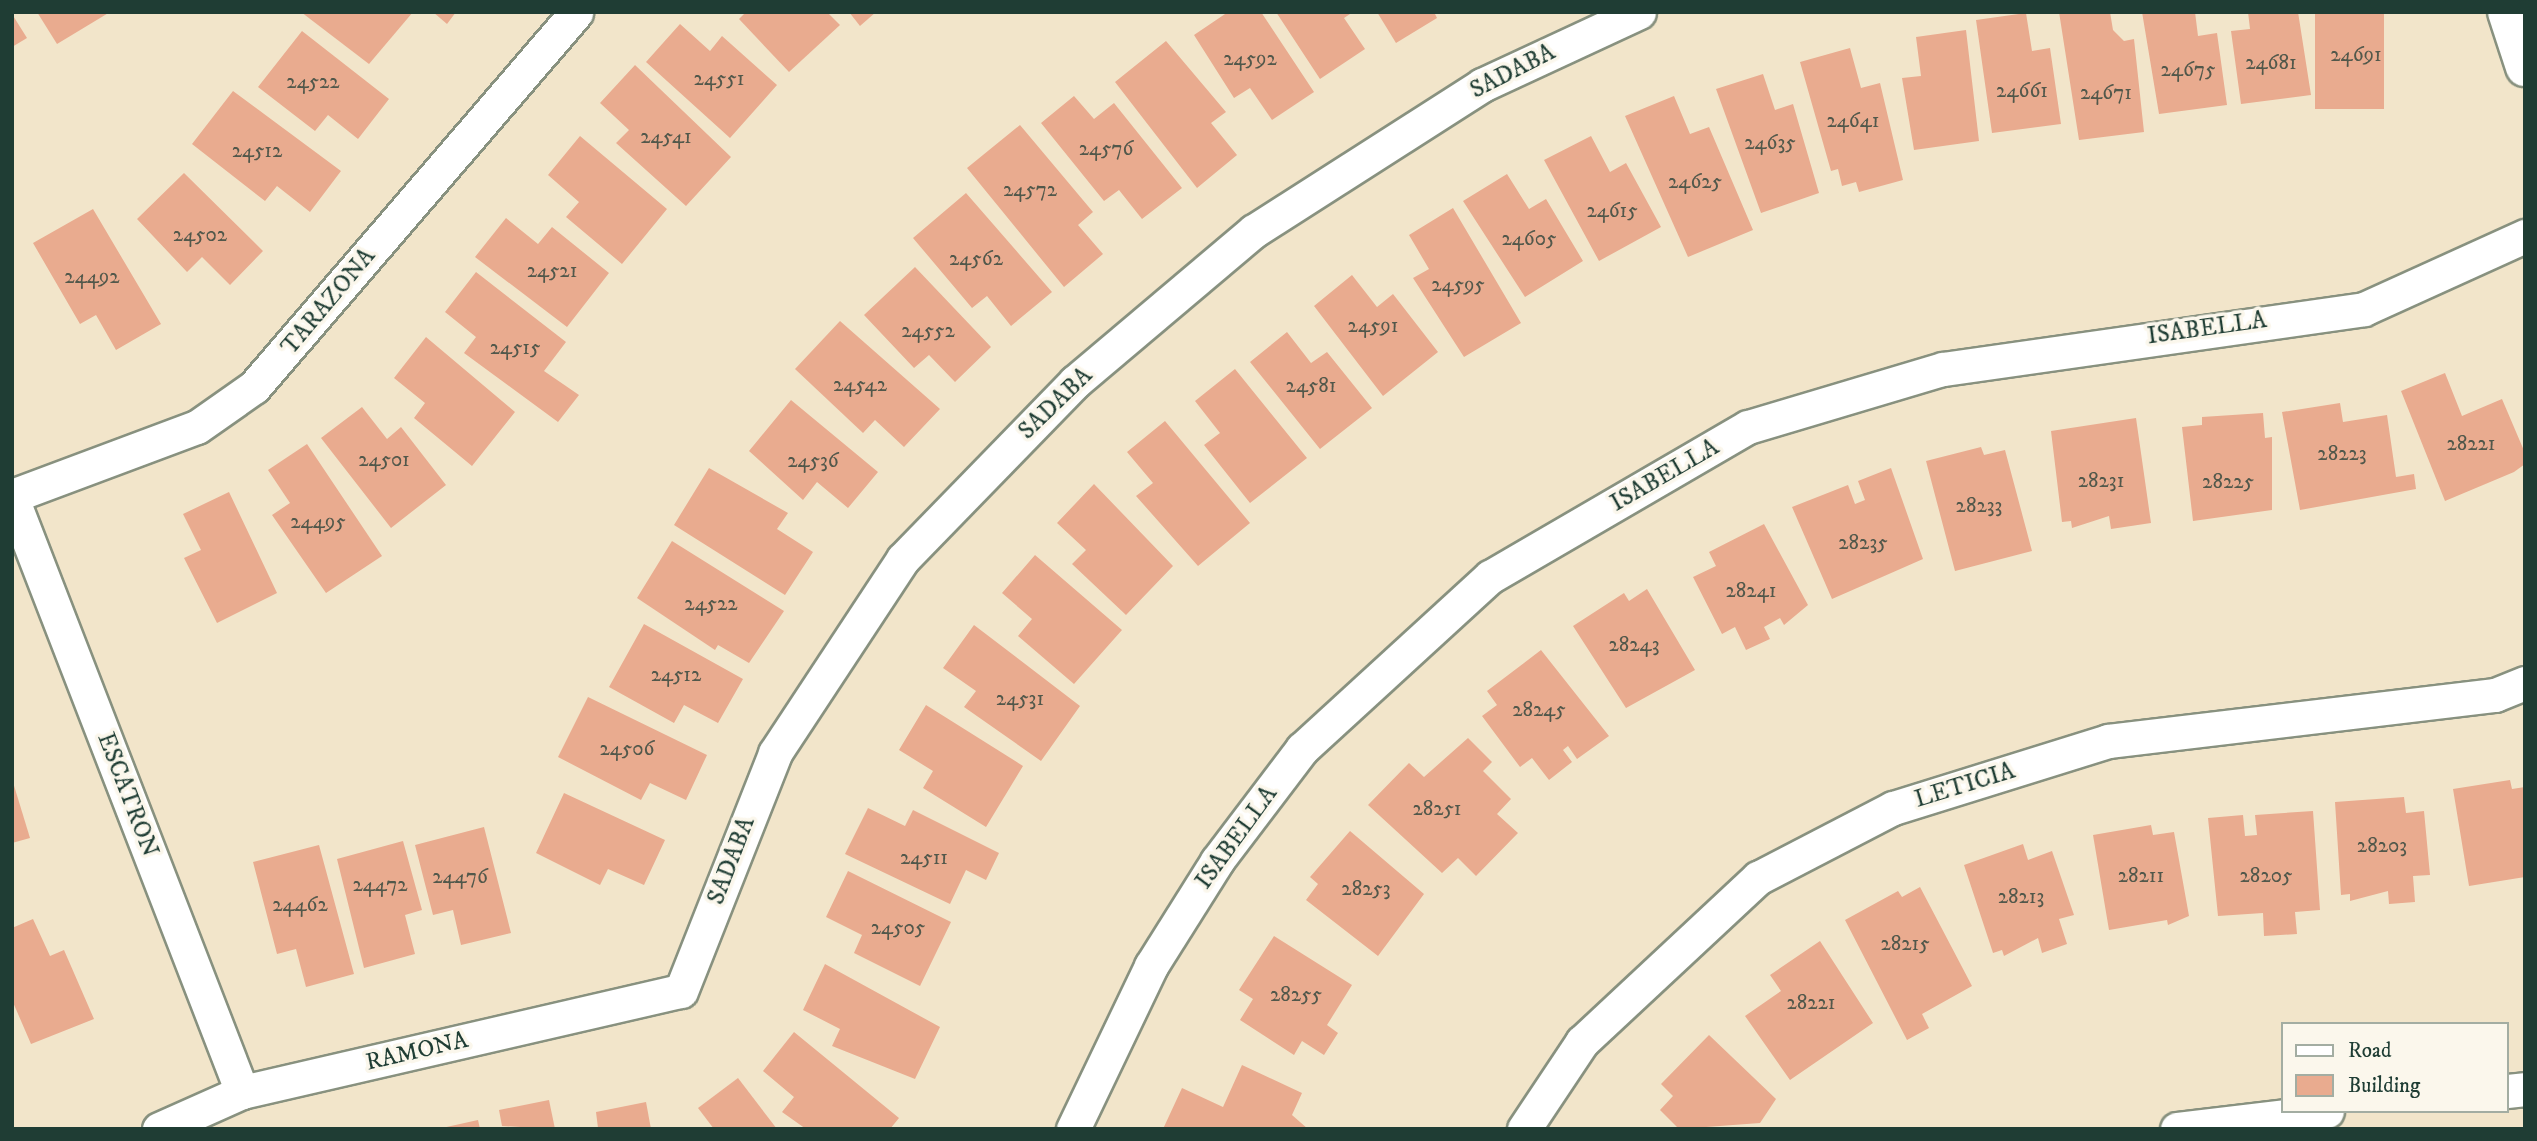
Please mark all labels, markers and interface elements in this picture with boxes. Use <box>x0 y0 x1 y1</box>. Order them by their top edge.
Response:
street label: SADABA <box>1466 38 1560 106</box>
house number: 24691 <box>2330 42 2382 68</box>
house number: 24592 <box>1223 46 1277 72</box>
house number: 24681 <box>2245 50 2297 76</box>
house number: 24675 <box>2161 57 2215 83</box>
house number: 24551 <box>694 66 744 92</box>
house number: 24522 <box>286 69 340 95</box>
house number: 24661 <box>1996 78 2048 104</box>
house number: 24671 <box>2080 80 2132 106</box>
house number: 24641 <box>1826 108 1880 134</box>
house number: 24541 <box>640 124 692 150</box>
house number: 24635 <box>1744 130 1796 156</box>
house number: 24576 <box>1079 136 1133 162</box>
house number: 24512 <box>232 138 282 164</box>
house number: 24625 <box>1668 169 1722 195</box>
house number: 24572 <box>1003 177 1057 203</box>
house number: 24615 <box>1586 198 1638 224</box>
house number: 24502 <box>173 222 227 248</box>
house number: 24605 <box>1501 226 1557 252</box>
street label: TARAZONA <box>276 243 382 361</box>
house number: 24562 <box>949 246 1003 272</box>
house number: 24521 <box>527 258 577 284</box>
house number: 24492 <box>64 264 120 290</box>
house number: 24595 <box>1431 272 1485 298</box>
street label: ISABELLA <box>2145 306 2269 352</box>
house number: 24591 <box>1348 313 1398 339</box>
house number: 24552 <box>901 318 955 344</box>
house number: 24515 <box>490 335 540 361</box>
street label: SADABA <box>1013 362 1099 446</box>
house number: 24542 <box>833 372 887 398</box>
house number: 24581 <box>1286 373 1336 399</box>
house number: 28221 <box>2446 431 2496 457</box>
street label: ISABELLA <box>1606 433 1724 519</box>
house number: 28223 <box>2317 441 2367 467</box>
house number: 24501 <box>358 447 410 473</box>
house number: 24536 <box>787 448 839 474</box>
house number: 28231 <box>2078 468 2124 494</box>
house number: 28225 <box>2202 469 2254 495</box>
house number: 28233 <box>1956 493 2002 519</box>
house number: 24495 <box>290 509 346 535</box>
house number: 28235 <box>1838 530 1888 556</box>
house number: 28241 <box>1726 578 1776 604</box>
house number: 24522 <box>684 591 738 617</box>
house number: 28243 <box>1608 632 1660 658</box>
house number: 24512 <box>651 662 701 688</box>
house number: 24531 <box>996 686 1044 712</box>
house number: 28245 <box>1512 697 1566 723</box>
street label: ESCATRON <box>90 729 164 861</box>
house number: 24506 <box>600 736 654 762</box>
street label: LETICIA <box>1911 757 2019 815</box>
street label: ISABELLA <box>1190 781 1284 895</box>
house number: 28251 <box>1412 796 1462 822</box>
street label: SADABA <box>702 813 762 909</box>
house number: 28203 <box>2357 833 2407 859</box>
house number: 24511 <box>900 845 948 871</box>
house number: 28211 <box>2118 863 2164 889</box>
house number: 28205 <box>2240 863 2292 889</box>
house number: 24476 <box>432 864 488 890</box>
house number: 24472 <box>352 872 408 898</box>
house number: 28253 <box>1341 876 1391 902</box>
house number: 28213 <box>1998 884 2044 910</box>
house number: 24462 <box>272 892 328 918</box>
house number: 24505 <box>871 915 925 941</box>
house number: 28215 <box>1880 931 1930 957</box>
house number: 28255 <box>1270 982 1322 1008</box>
house number: 28221 <box>1786 990 1836 1016</box>
legend <box>2282 1022 2509 1113</box>
street label: RAMONA <box>363 1026 471 1078</box>
text: Road <box>2348 1038 2392 1064</box>
text: Building <box>2348 1073 2420 1099</box>

